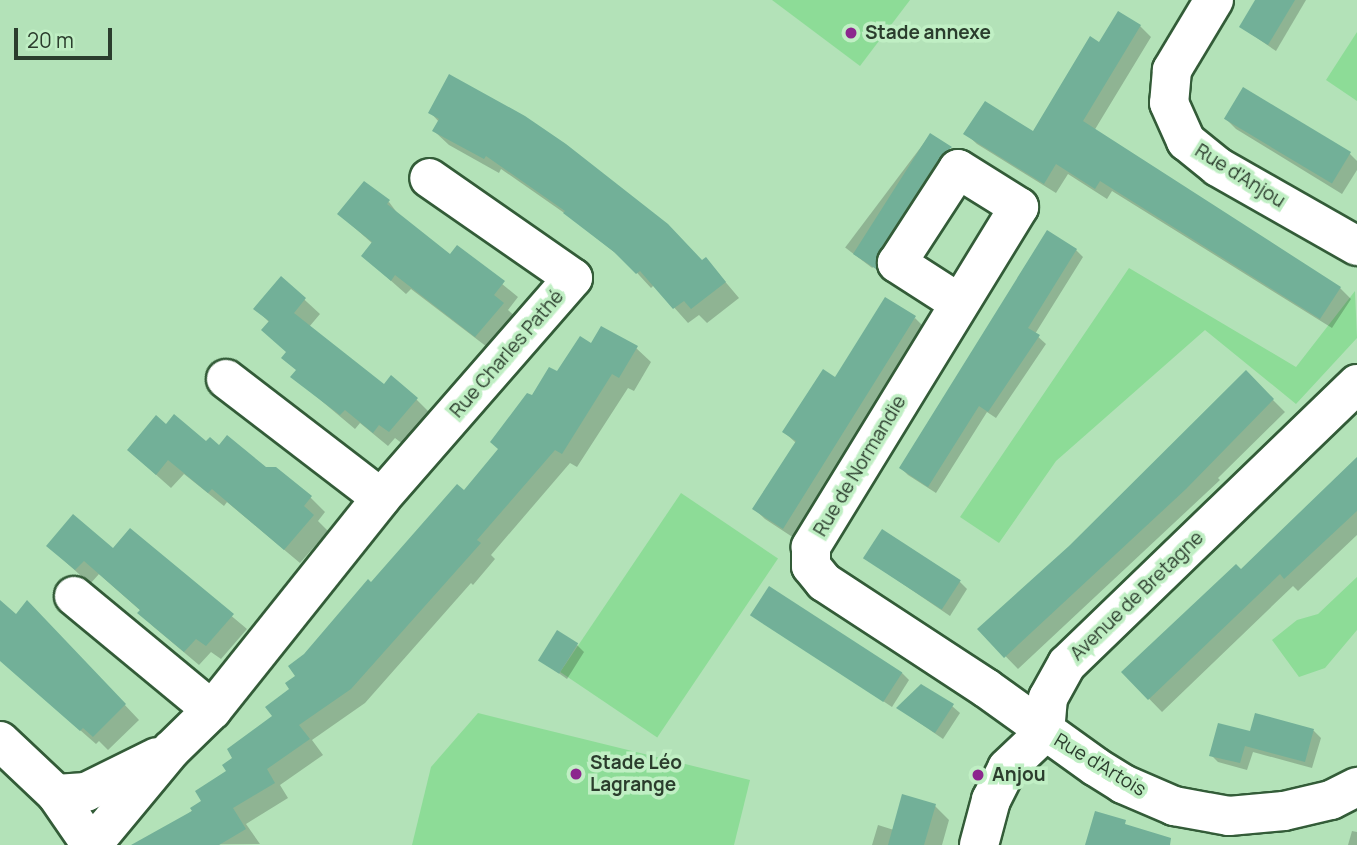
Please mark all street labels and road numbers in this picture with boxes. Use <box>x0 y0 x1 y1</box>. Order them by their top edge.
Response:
street label: Rue d'Anjou <box>1191 139 1289 213</box>
street label: Rue Charles Pathé <box>445 286 569 422</box>
street label: Rue de Normandie <box>809 392 911 540</box>
street label: Avenue de Bretagne <box>1066 527 1208 665</box>
street label: Rue d'Artois <box>1050 729 1150 801</box>

